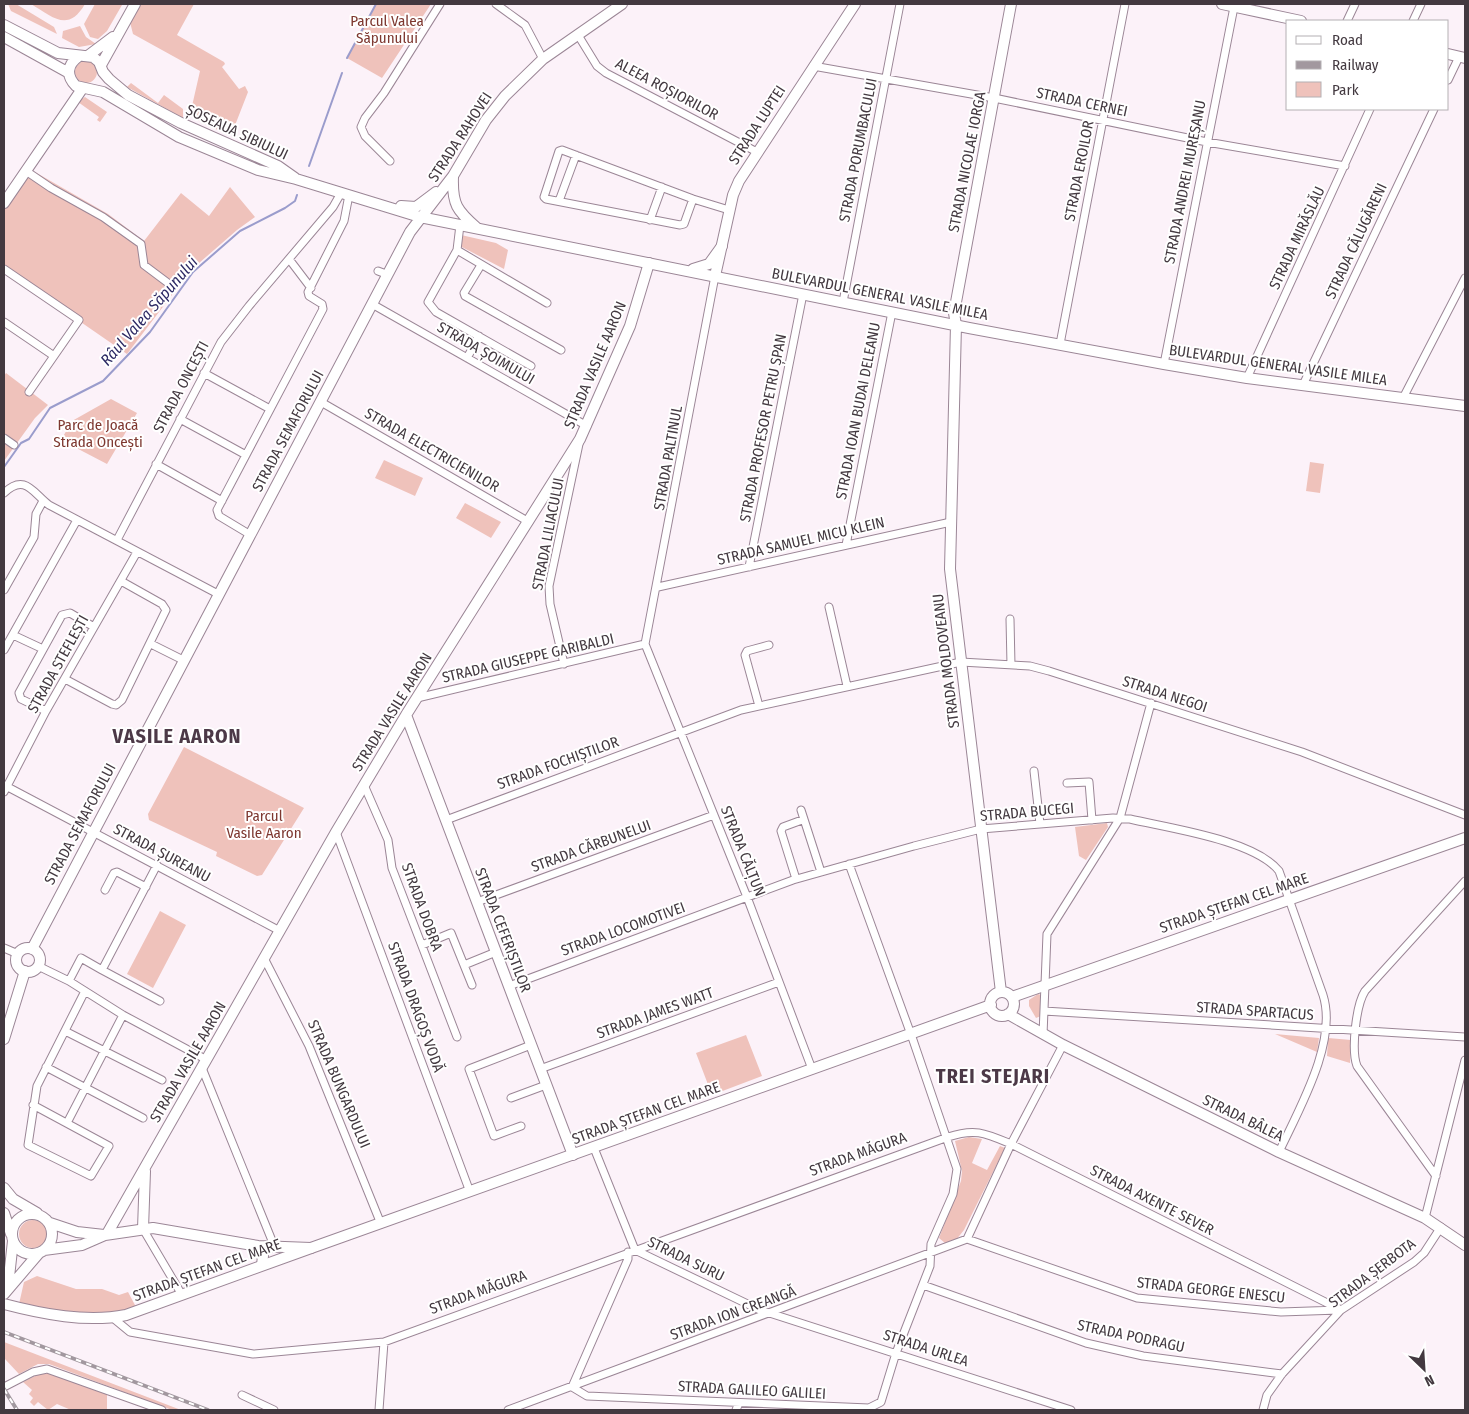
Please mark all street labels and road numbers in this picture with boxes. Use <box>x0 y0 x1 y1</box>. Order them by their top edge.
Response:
street label: ALEEA ROȘIORILOR <box>612 54 722 125</box>
street label: STRADA PORUMBACULUI <box>835 77 881 223</box>
street label: STRADA LUPTEI <box>725 82 789 168</box>
street label: STRADA CERNEI <box>1035 84 1129 120</box>
street label: STRADA RAHOVEI <box>424 89 496 185</box>
street label: STRADA NICOLAE IORGA <box>945 90 989 234</box>
street label: STRADA ANDREI MUREȘANU <box>1160 99 1211 265</box>
street label: ȘOSEAUA SIBIULUI <box>183 100 291 164</box>
street label: STRADA EROILOR <box>1060 119 1098 223</box>
street label: STRADA CĂLUGĂRENI <box>1321 180 1391 302</box>
street label: STRADA MIRĂSLĂU <box>1265 184 1329 292</box>
street label: BULEVARDUL GENERAL VASILE MILEA <box>770 264 990 324</box>
street label: STRADA VASILE AARON <box>560 299 630 431</box>
street label: STRADA ȘOIMULUI <box>434 318 538 389</box>
street label: STRADA IOAN BUDAI DELEANU <box>832 321 884 501</box>
street label: STRADA PROFESOR PETRU ȘPAN <box>736 333 791 524</box>
street label: STRADA ONCEȘTI <box>149 338 214 436</box>
street label: BULEVARDUL GENERAL VASILE MILEA <box>1168 341 1388 389</box>
street label: STRADA SEMAFORULUI <box>248 367 328 495</box>
street label: STRADA ELECTRICIENILOR <box>362 404 502 496</box>
street label: STRADA PALTINUL <box>650 404 686 512</box>
street label: STRADA LILIACULUI <box>528 476 568 592</box>
street label: STRADA SAMUEL MICU KLEIN <box>716 513 886 569</box>
street label: STRADA MOLDOVEANU <box>929 593 963 729</box>
street label: STRADA STEFLEȘTI <box>24 612 93 717</box>
street label: STRADA GIUSEPPE GARIBALDI <box>440 629 616 687</box>
street label: STRADA VASILE AARON <box>348 649 436 775</box>
street label: STRADA NEGOI <box>1120 672 1210 716</box>
street label: STRADA FOCHIȘTILOR <box>495 733 622 794</box>
street label: STRADA SEMAFORULUI <box>40 760 120 888</box>
street label: STRADA BUCEGI <box>979 799 1075 825</box>
street label: STRADA CĂLȚUN <box>716 803 769 899</box>
street label: STRADA CĂRBUNELUI <box>529 816 653 876</box>
street label: STRADA ȘUREANU <box>110 820 214 887</box>
street label: STRADA DOBRA <box>398 860 446 954</box>
street label: STRADA CEFERIȘTILOR <box>470 865 535 995</box>
street label: STRADA ȘTEFAN CEL MARE <box>1157 869 1311 938</box>
street label: STRADA LOCOMOTIVEI <box>558 898 688 960</box>
street label: STRADA DRAGOȘ VODĂ <box>383 939 448 1075</box>
street label: STRADA JAMES WATT <box>594 984 716 1042</box>
street label: STRADA VASILE AARON <box>146 998 230 1126</box>
street label: STRADA SPARTACUS <box>1196 998 1314 1024</box>
street label: STRADA BUNGARDULUI <box>304 1017 374 1151</box>
street label: STRADA ȘTEFAN CEL MARE <box>570 1078 723 1149</box>
street label: STRADA BÂLEA <box>1200 1091 1286 1145</box>
street label: STRADA MĂGURA <box>807 1128 909 1180</box>
street label: STRADA AXENTE SEVER <box>1087 1161 1217 1239</box>
street label: STRADA SURU <box>645 1233 727 1285</box>
street label: STRADA ȘERBOTA <box>1325 1234 1420 1312</box>
street label: STRADA ȘTEFAN CEL MARE <box>131 1235 284 1306</box>
street label: STRADA MĂGURA <box>427 1266 529 1318</box>
street label: STRADA GEORGE ENESCU <box>1136 1273 1286 1307</box>
street label: STRADA ION CREANGĂ <box>668 1282 798 1344</box>
street label: STRADA PODRAGU <box>1076 1316 1186 1356</box>
street label: STRADA URLEA <box>881 1326 971 1370</box>
street label: STRADA GALILEO GALILEI <box>677 1377 827 1403</box>

